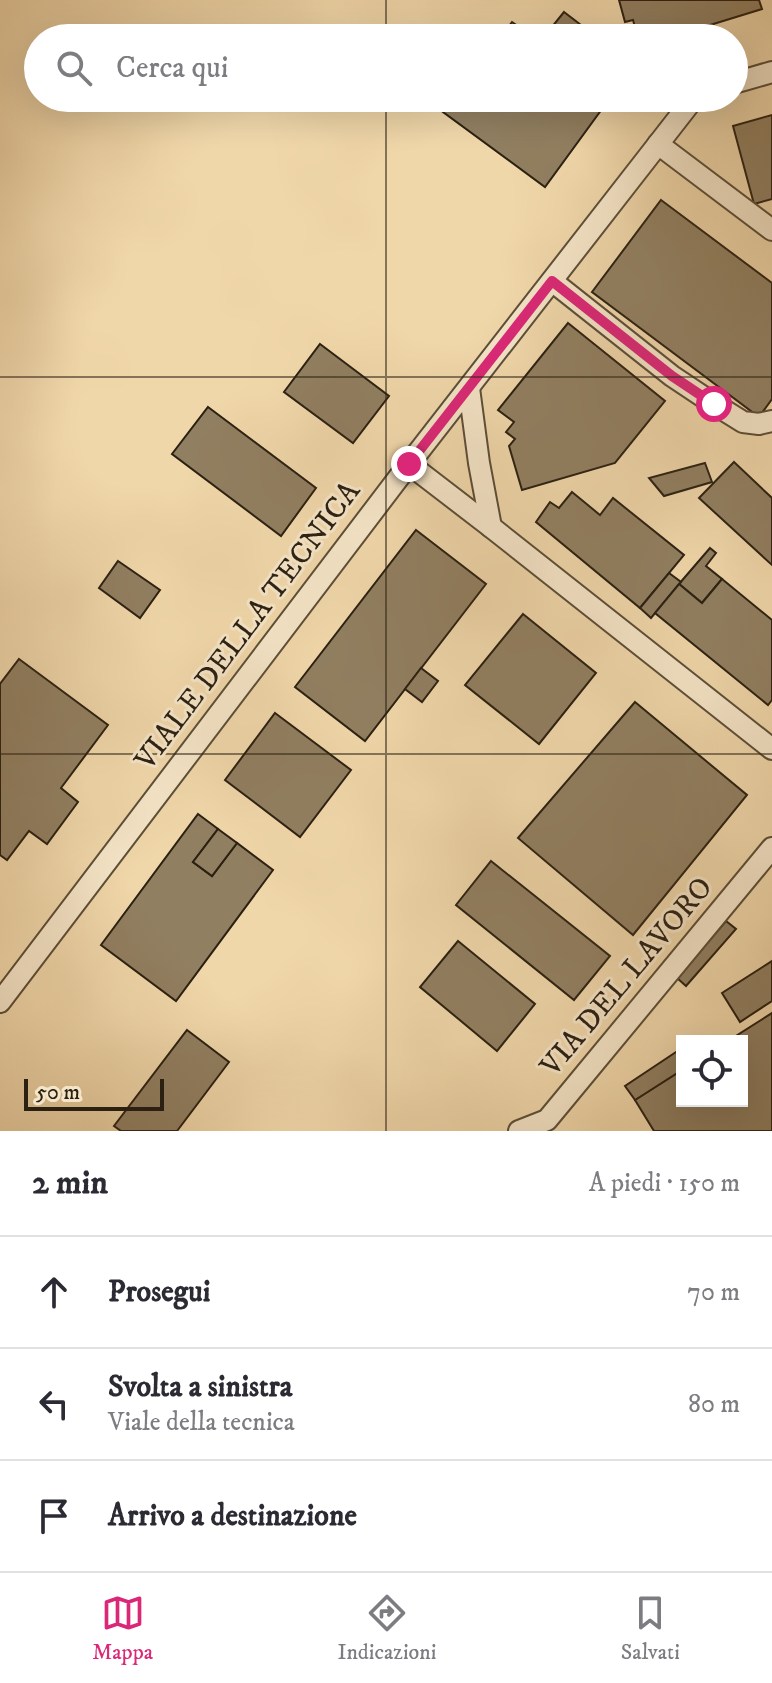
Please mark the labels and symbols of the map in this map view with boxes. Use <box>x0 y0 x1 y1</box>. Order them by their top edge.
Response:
route start <box>696 386 732 422</box>
route end <box>391 446 427 482</box>
street label: VIALE DELLA TECNICA <box>127 474 369 778</box>
street label: VIA DEL LAVORO <box>532 870 721 1085</box>
scale bar <box>24 1075 164 1111</box>

